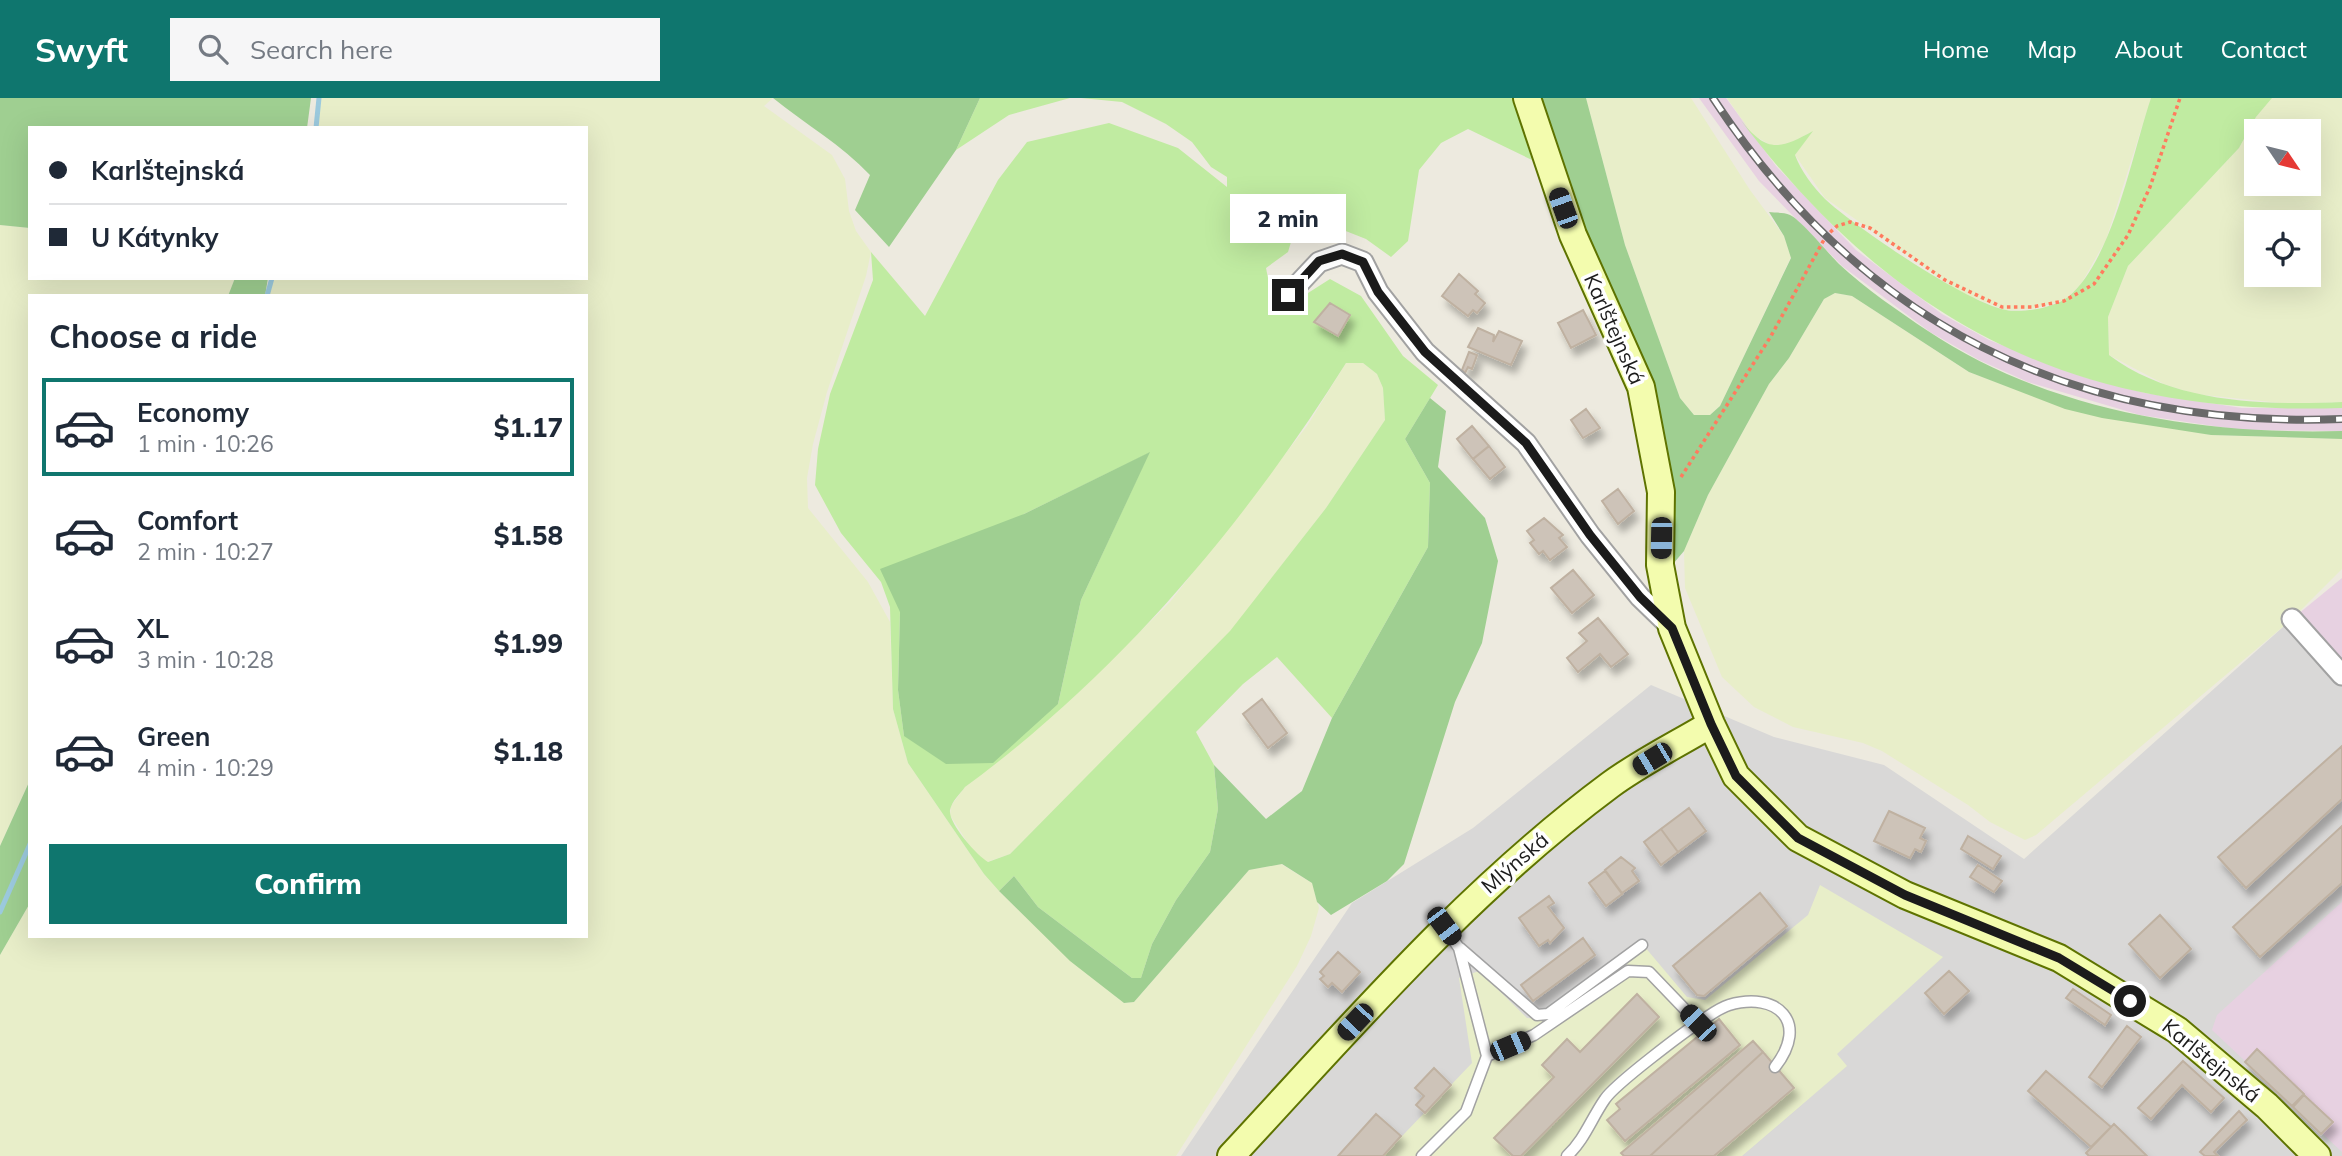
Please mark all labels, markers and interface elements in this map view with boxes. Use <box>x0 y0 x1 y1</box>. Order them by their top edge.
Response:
search box <box>170 18 660 81</box>
text: Swyft <box>35 29 128 70</box>
icon: search <box>194 30 232 68</box>
text: Search here <box>250 33 393 66</box>
text: Home <box>1923 34 1989 64</box>
text: Map <box>2027 34 2077 64</box>
text: About <box>2115 34 2183 64</box>
text: Contact <box>2221 34 2307 64</box>
north arrow <box>2244 119 2320 196</box>
map controls <box>2244 119 2321 287</box>
text: Karlštejnská <box>91 154 244 187</box>
car <box>1546 185 1581 231</box>
callout: 2 min <box>1230 194 1346 242</box>
text: 2 min <box>1257 204 1319 233</box>
button: locate <box>2244 210 2321 287</box>
text: U Kátynky <box>91 221 219 254</box>
street label: Karlštejnská <box>1579 269 1651 388</box>
route end <box>1272 279 1304 311</box>
text: Choose a ride <box>49 316 257 356</box>
icon: car <box>53 396 116 459</box>
text: Economy <box>137 396 249 429</box>
text: $1.17 <box>494 411 563 444</box>
text: 1 min · 10:26 <box>137 429 274 458</box>
icon: car <box>53 504 116 567</box>
text: Comfort <box>137 504 238 537</box>
car <box>1651 517 1672 559</box>
text: $1.58 <box>494 519 563 552</box>
text: 2 min · 10:27 <box>137 537 274 566</box>
icon: car <box>53 612 116 675</box>
text: XL <box>137 612 169 645</box>
text: $1.99 <box>494 627 563 660</box>
text: 3 min · 10:28 <box>137 645 274 674</box>
icon: car <box>53 720 116 783</box>
text: Green <box>137 720 210 753</box>
text: $1.18 <box>494 735 563 768</box>
car <box>1629 739 1676 779</box>
text: 4 min · 10:29 <box>137 753 274 782</box>
street label: Mlýnská <box>1476 826 1553 898</box>
button: Confirm <box>49 844 567 924</box>
car <box>1423 903 1466 949</box>
route start <box>2114 985 2146 1017</box>
car <box>1333 999 1378 1045</box>
car <box>1676 1001 1721 1045</box>
street label: Karlštejnská <box>2157 1013 2266 1108</box>
car <box>1487 1028 1534 1064</box>

